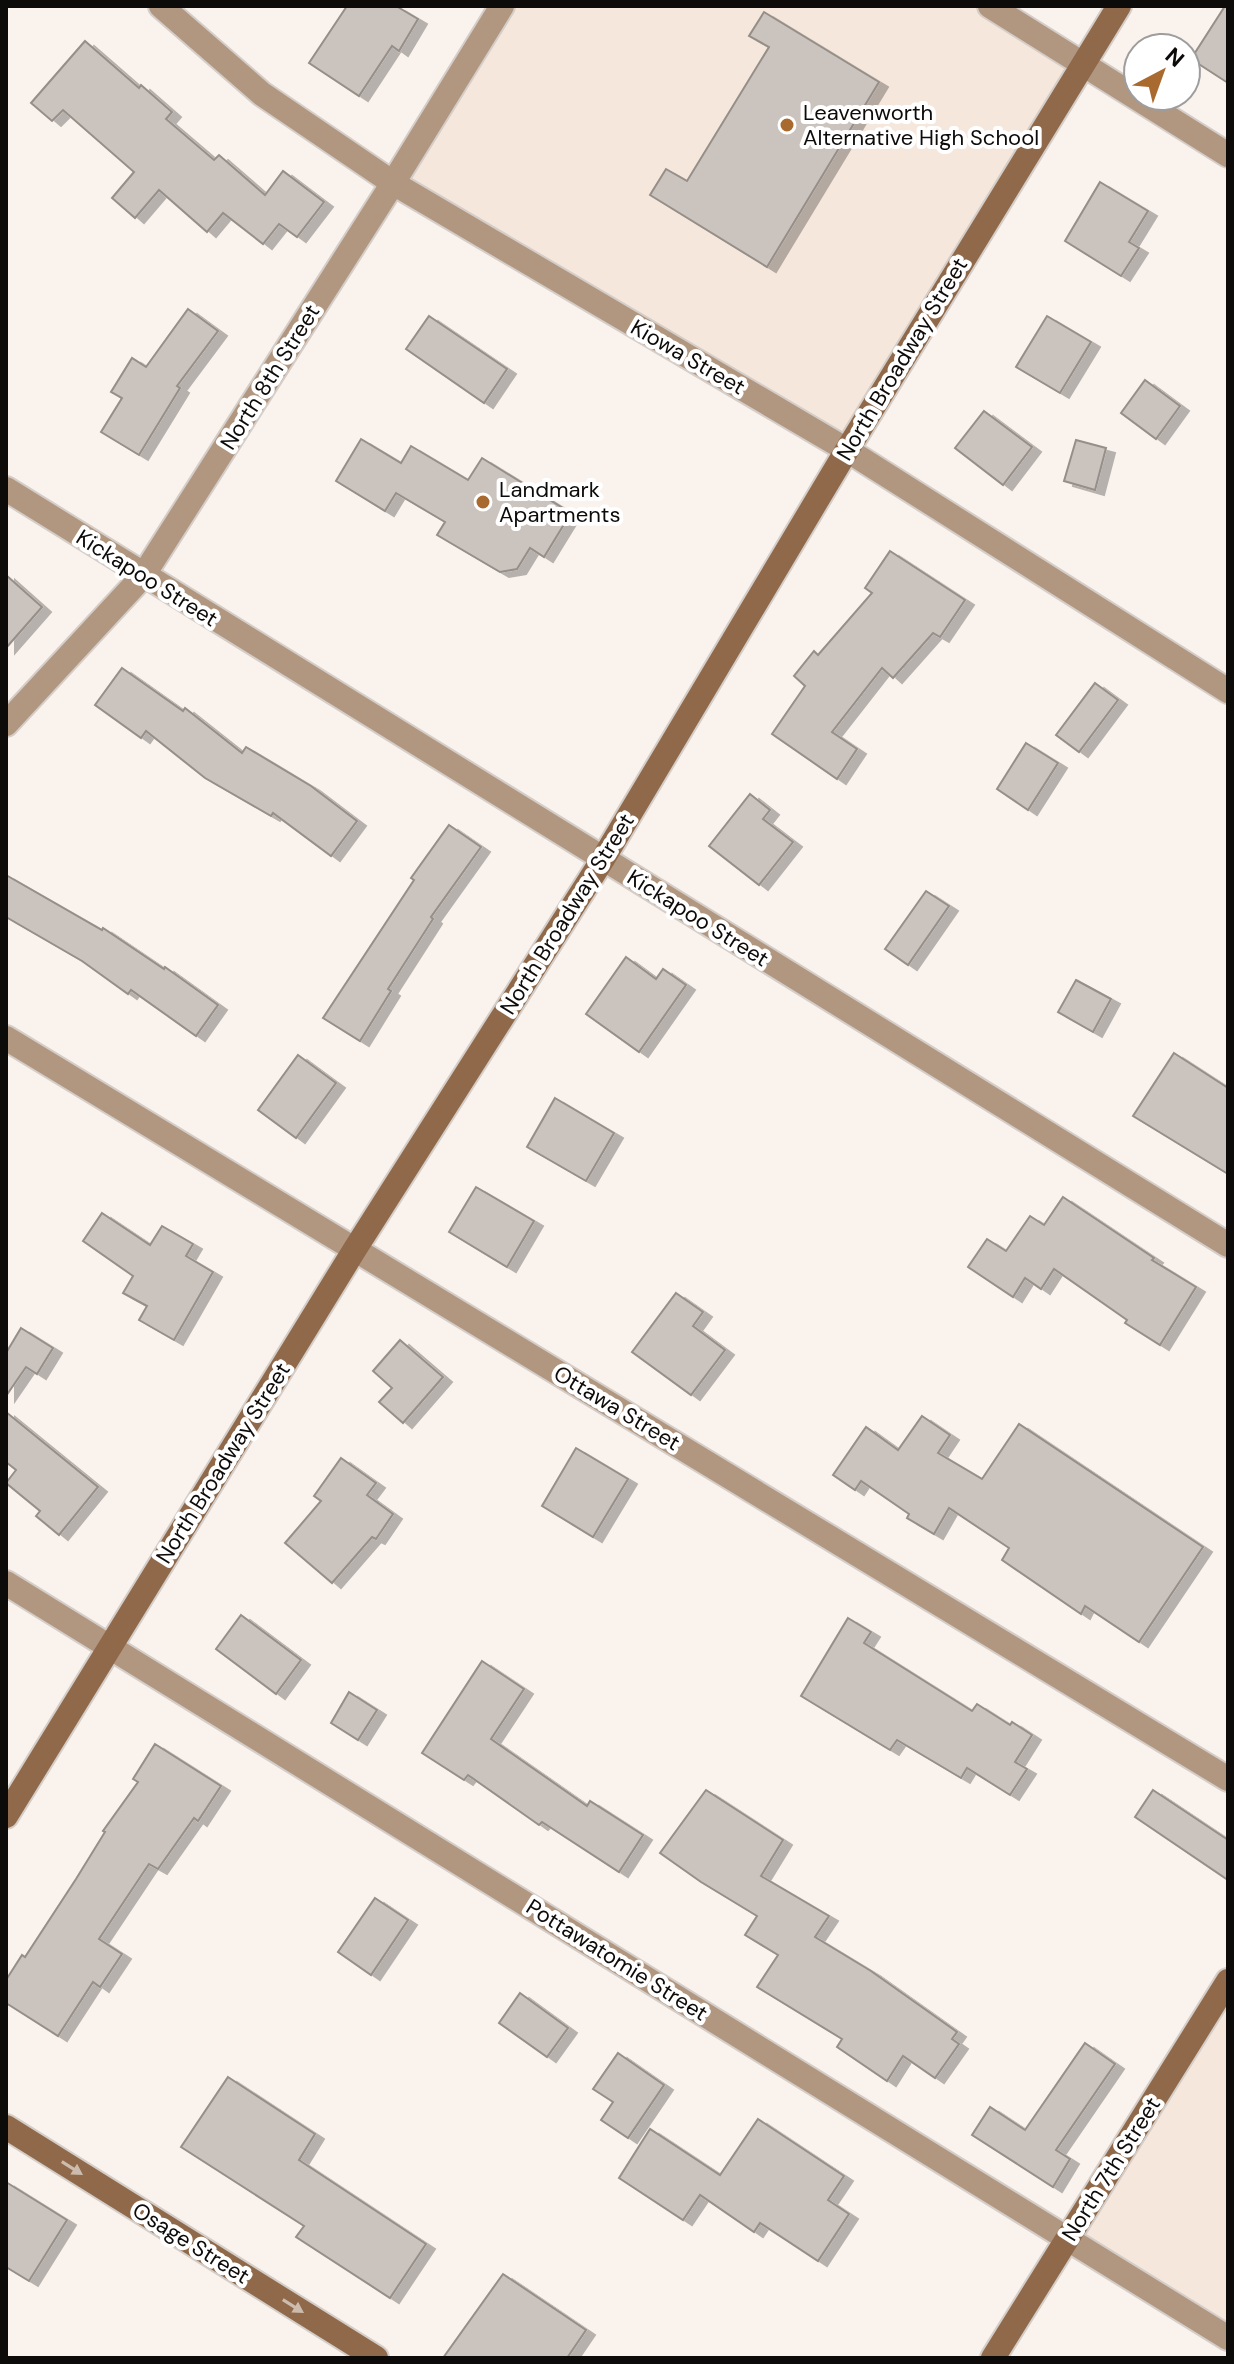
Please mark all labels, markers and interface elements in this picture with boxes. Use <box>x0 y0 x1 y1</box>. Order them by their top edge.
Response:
north arrow <box>1122 32 1202 112</box>
text: N <box>1159 41 1190 73</box>
place label: Leavenworth Alternative High School <box>803 98 1039 152</box>
marker: Leavenworth Alternative High School <box>778 116 796 134</box>
street label: North Broadway Street <box>830 252 974 466</box>
street label: North 8th Street <box>214 299 326 455</box>
street label: Kiowa Street <box>626 313 750 401</box>
place label: Landmark Apartments <box>499 475 621 529</box>
marker: Landmark Apartments <box>474 493 492 511</box>
street label: Kickapoo Street <box>71 523 223 633</box>
street label: North Broadway Street <box>493 808 641 1020</box>
street label: Kickapoo Street <box>622 863 774 973</box>
street label: North Broadway Street <box>149 1357 297 1569</box>
street label: Ottawa Street <box>548 1359 686 1457</box>
street label: Pottawatomie Street <box>521 1892 713 2028</box>
street label: North 7th Street <box>1055 2091 1167 2247</box>
one-way arrow <box>61 2161 83 2175</box>
street label: Osage Street <box>127 2196 255 2290</box>
one-way arrow <box>282 2299 304 2313</box>

